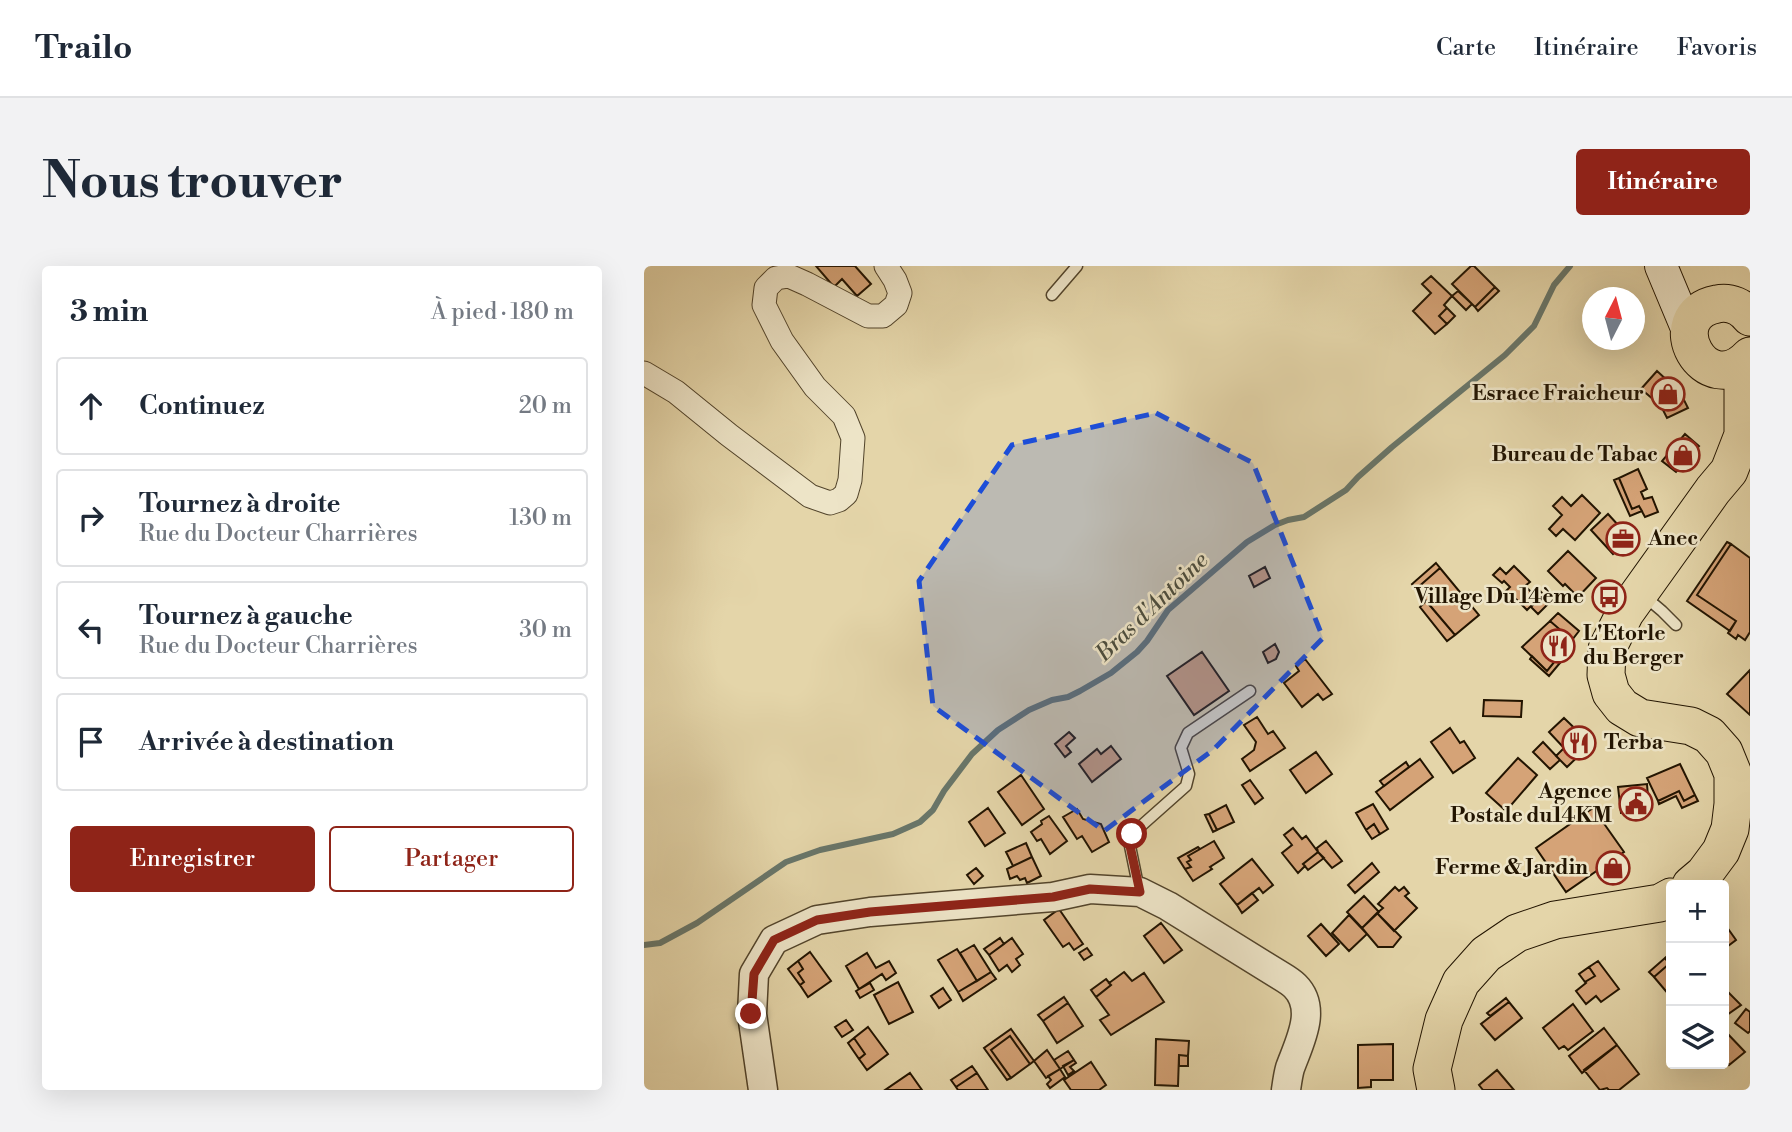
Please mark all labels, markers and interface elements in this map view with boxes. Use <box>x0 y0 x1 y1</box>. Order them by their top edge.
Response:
text: Trailo <box>35 28 132 69</box>
text: Carte <box>1436 33 1496 63</box>
text: Itinéraire <box>1534 33 1639 63</box>
text: Favoris <box>1677 33 1757 63</box>
button: Itinéraire <box>1576 149 1750 215</box>
text: Nous trouver <box>42 152 343 213</box>
north arrow <box>1582 287 1645 350</box>
text: 3 min <box>70 293 148 331</box>
text: À pied · 180 m <box>431 298 574 326</box>
shop icon: Esrace Fraicheur <box>1649 375 1687 413</box>
place label: Esrace Fraicheur <box>1472 381 1644 407</box>
icon: ahead <box>72 387 110 425</box>
text: Continuez <box>139 390 265 422</box>
text: 20 m <box>519 392 572 420</box>
shop icon: Bureau de Tabac <box>1664 436 1702 474</box>
place label: Bureau de Tabac <box>1492 442 1658 468</box>
text: Tournez à droite <box>139 488 341 520</box>
icon: right <box>72 499 110 537</box>
text: 130 m <box>509 504 572 532</box>
text: Rue du Docteur Charrières <box>139 520 418 548</box>
office icon: Anec <box>1604 520 1642 558</box>
place label: Anec <box>1647 526 1698 552</box>
water label: Bras d'Antoine <box>1089 546 1214 668</box>
bus stop icon: Village Du 14ème <box>1590 578 1628 616</box>
place label: Village Du 14ème <box>1413 584 1584 610</box>
text: Tournez à gauche <box>139 600 353 632</box>
icon: left <box>72 611 110 649</box>
text: 30 m <box>519 616 572 644</box>
place label: L'Etorle du Berger <box>1583 621 1684 671</box>
restaurant icon: L'Etorle du Berger <box>1539 627 1577 665</box>
text: Rue du Docteur Charrières <box>139 632 418 660</box>
icon: arrive <box>72 723 110 761</box>
restaurant icon: Terba <box>1560 724 1598 762</box>
text: Arrivée à destination <box>139 726 394 758</box>
place label: Terba <box>1604 730 1664 756</box>
place label: Agence Postale du14KM <box>1450 779 1613 829</box>
public building icon: Agence Postale du14KM <box>1617 785 1655 823</box>
route start <box>1116 818 1147 849</box>
button: Enregistrer <box>70 826 315 892</box>
button: Partager <box>329 826 574 892</box>
shop icon: Ferme & Jardin <box>1594 849 1632 887</box>
place label: Ferme & Jardin <box>1435 855 1588 881</box>
map controls <box>1666 880 1729 1069</box>
button: + <box>1666 880 1729 943</box>
button: − <box>1666 943 1729 1006</box>
route end <box>735 998 766 1029</box>
button: layers <box>1666 1006 1729 1069</box>

